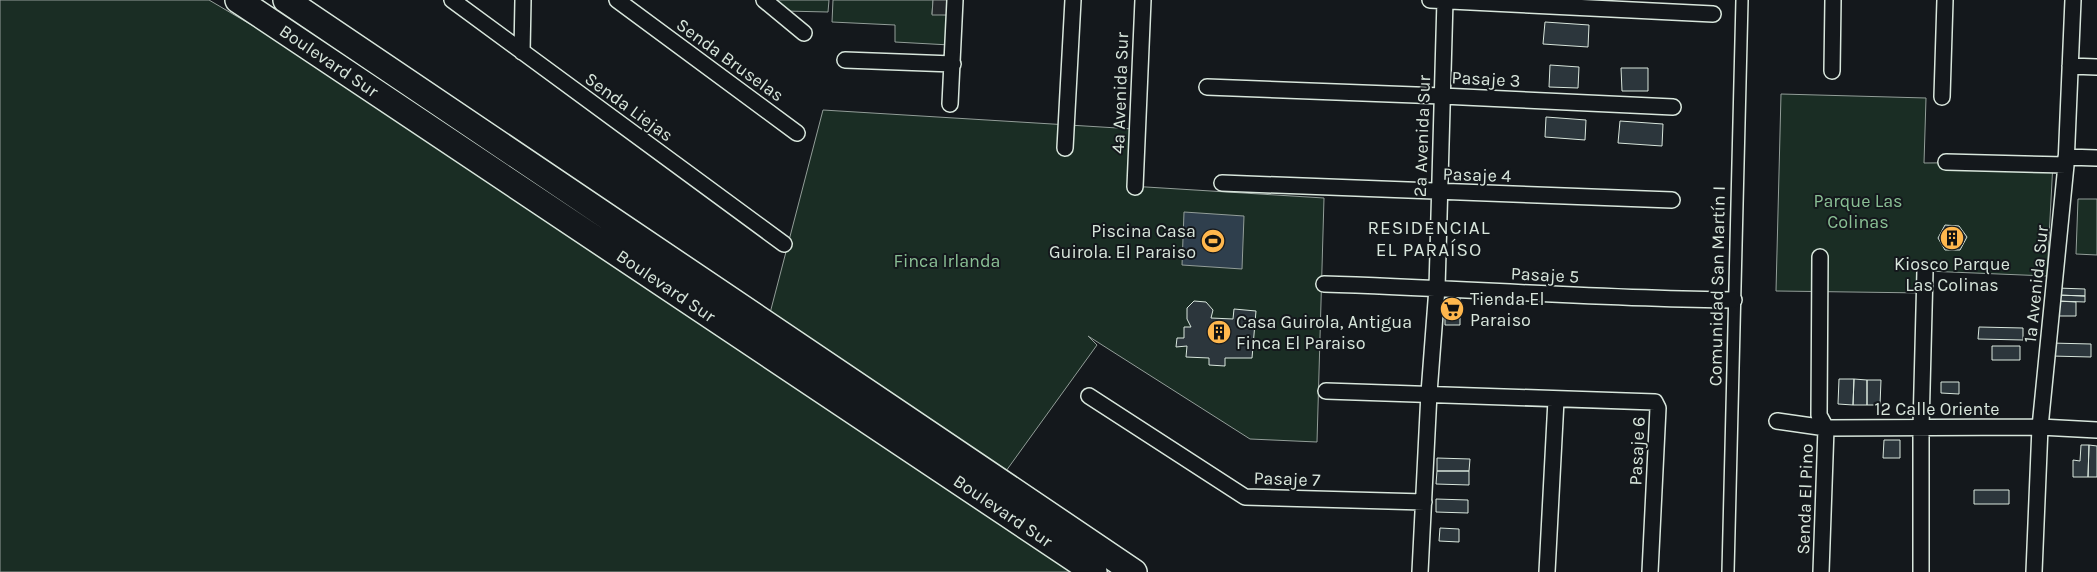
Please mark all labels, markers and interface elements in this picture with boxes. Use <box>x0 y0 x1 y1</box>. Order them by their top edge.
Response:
street label: Senda Bruselas <box>672 14 788 106</box>
street label: Boulevard Sur <box>275 20 383 103</box>
street label: 4a Avenida Sur <box>1107 31 1133 154</box>
street label: Pasaje 3 <box>1451 66 1521 92</box>
street label: Senda Liejas <box>581 68 677 146</box>
street label: 2a Avenida Sur <box>1409 74 1435 197</box>
street label: Pasaje 4 <box>1442 163 1512 187</box>
street label: Comunidad San Martín I <box>1704 186 1730 386</box>
park label: Parque Las Colinas <box>1813 190 1903 233</box>
district label: RESIDENCIAL EL PARAÍSO <box>1367 217 1491 261</box>
place label: Piscina Casa Guirola. El Paraiso <box>1049 220 1196 263</box>
street label: 1a Avenida Sur <box>2019 224 2053 344</box>
building icon: Kiosco Parque Las Colinas <box>1939 225 1965 251</box>
sports icon: Piscina Casa Guirola. El Paraiso <box>1200 228 1226 254</box>
street label: Boulevard Sur <box>612 245 720 328</box>
park label: Finca Irlanda <box>893 250 1001 272</box>
place label: Kiosco Parque Las Colinas <box>1894 253 2010 296</box>
street label: Pasaje 5 <box>1510 262 1580 288</box>
place label: Tienda El Paraiso <box>1470 288 1545 331</box>
supermarket icon: Tienda El Paraiso <box>1439 296 1465 322</box>
place label: Casa Guirola, Antigua Finca El Paraiso <box>1236 311 1412 354</box>
building icon: Casa Guirola, Antigua Finca El Paraiso <box>1206 319 1232 345</box>
street label: 12 Calle Oriente <box>1875 398 1999 420</box>
street label: Pasaje 6 <box>1624 416 1650 486</box>
street label: Senda El Pino <box>1792 443 1818 555</box>
street label: Pasaje 7 <box>1253 467 1321 491</box>
street label: Boulevard Sur <box>949 470 1057 553</box>

